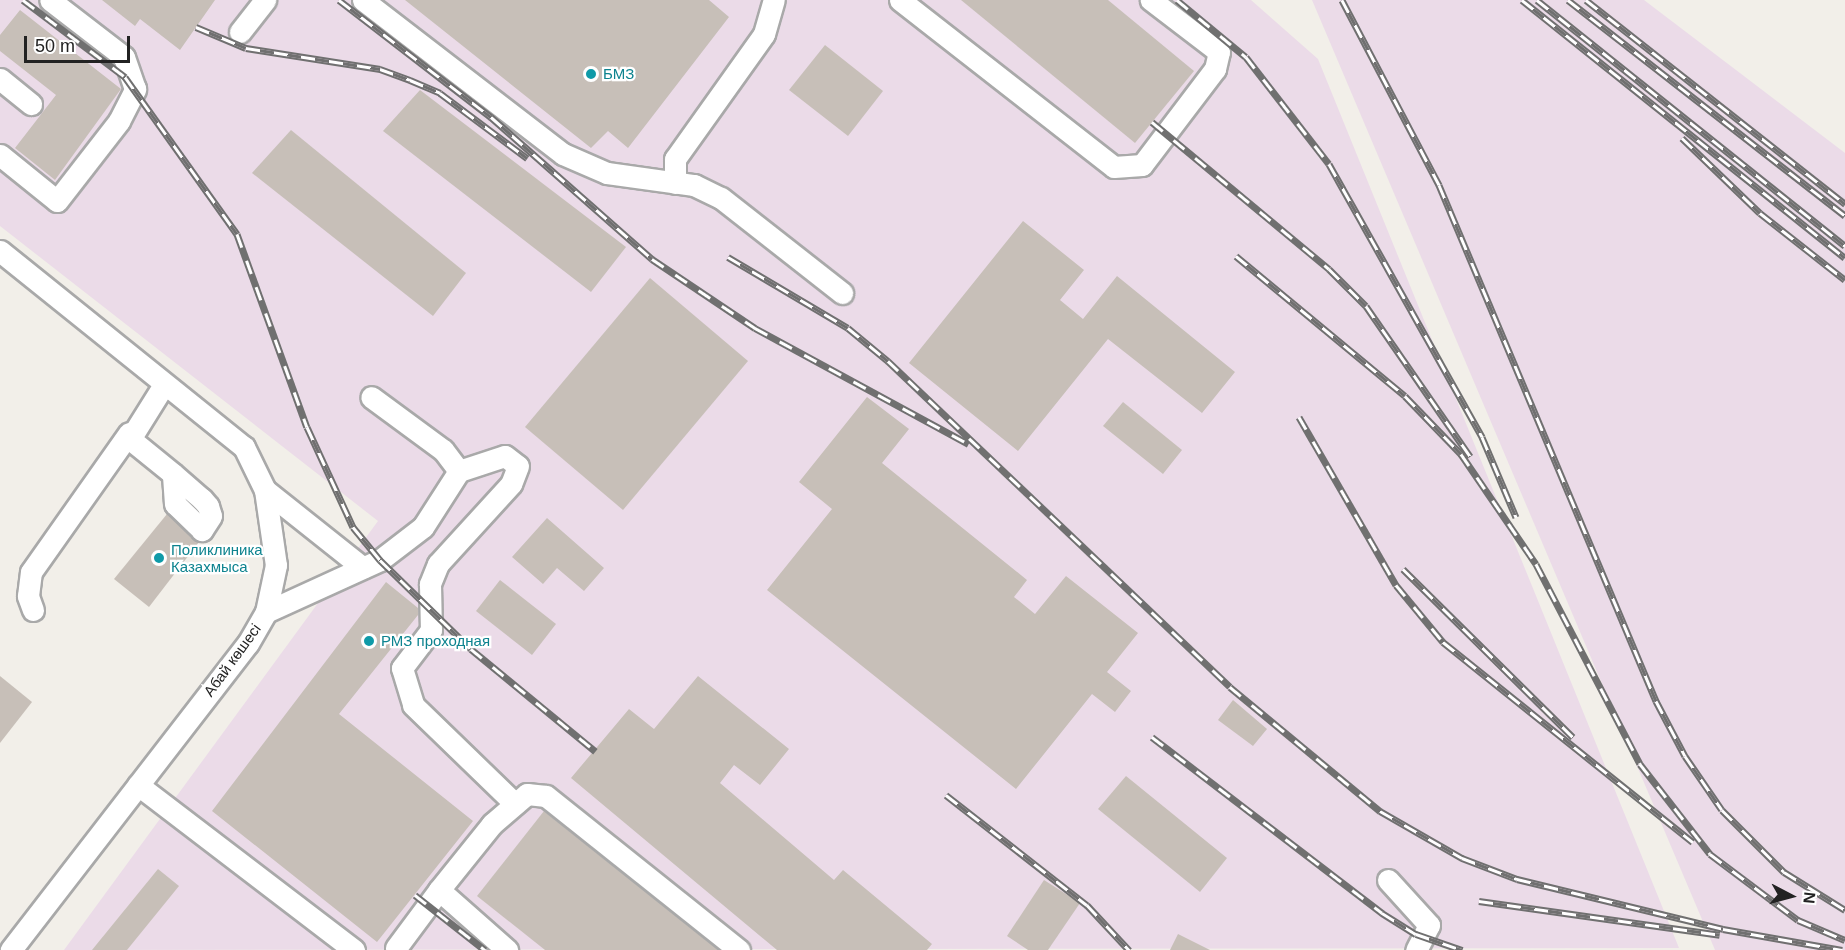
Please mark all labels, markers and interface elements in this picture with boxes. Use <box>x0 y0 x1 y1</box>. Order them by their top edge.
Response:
scale bar <box>27 24 134 62</box>
text: 50 m <box>35 36 75 56</box>
place label: БМЗ <box>603 65 634 83</box>
marker: БМЗ <box>584 67 598 81</box>
place label: Поликлиника Казахмыса <box>171 540 263 575</box>
marker: Поликлиника Казахмыса <box>152 551 166 565</box>
street label: Абай көшесі <box>200 620 264 700</box>
place label: РМЗ проходная <box>381 632 490 650</box>
marker: РМЗ проходная <box>362 634 376 648</box>
north arrow <box>1761 866 1821 926</box>
text: N <box>1800 891 1818 905</box>

